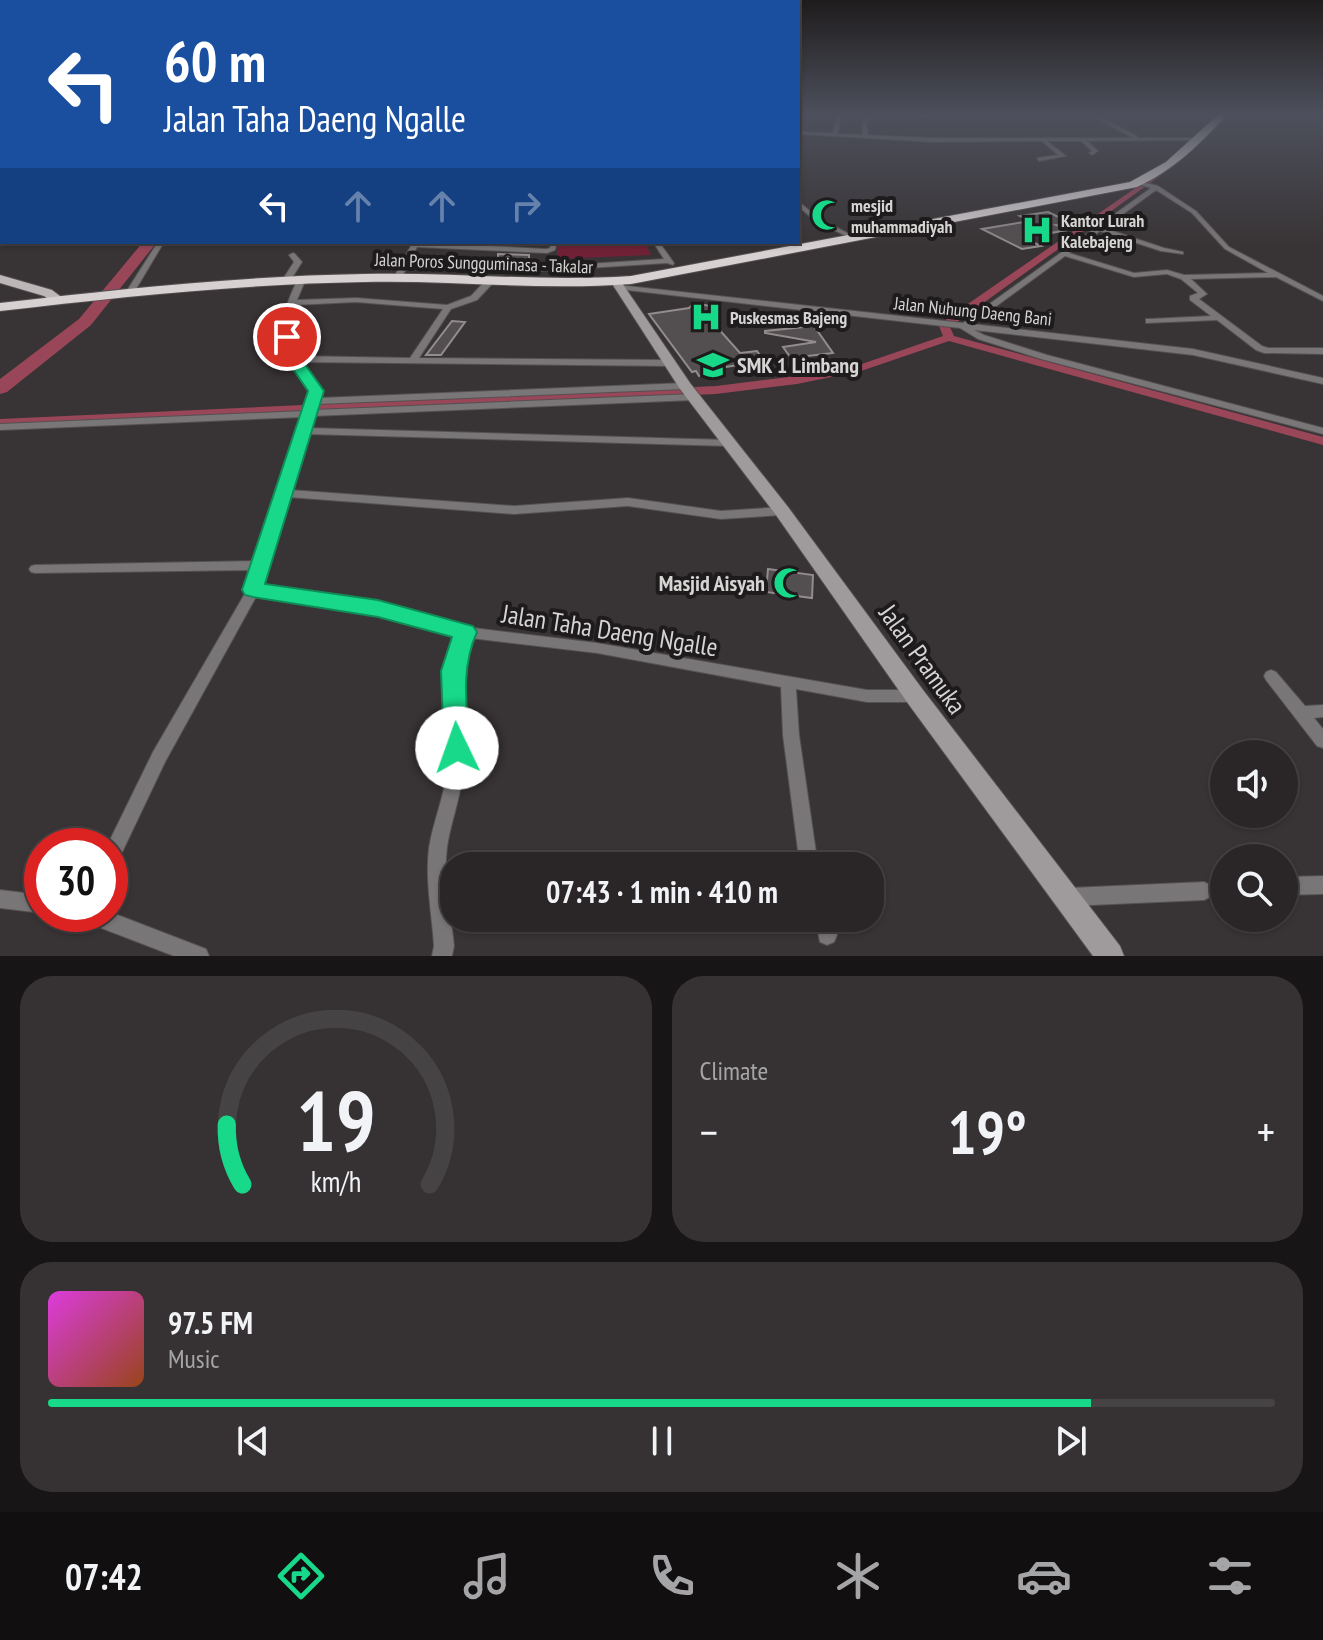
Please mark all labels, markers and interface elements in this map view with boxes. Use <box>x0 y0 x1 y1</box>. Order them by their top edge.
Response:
text: 60 m <box>164 25 266 97</box>
icon: left <box>32 32 136 136</box>
text: Jalan Taha Daeng Ngalle <box>164 95 466 142</box>
icon: left <box>252 184 296 228</box>
icon: ahead <box>336 184 380 228</box>
icon: ahead <box>420 184 464 228</box>
icon: right <box>504 184 548 228</box>
place label: mesjid muhammadiyah <box>851 194 953 238</box>
mosque icon: mesjid muhammadiyah <box>810 198 844 232</box>
place label: Kantor Lurah Kalebajeng <box>1061 209 1144 253</box>
hospital icon: Kantor Lurah Kalebajeng <box>1020 213 1054 247</box>
street label: Jalan Poros Sungguminasa - Takalar <box>373 248 594 278</box>
street label: Jalan Nuhung Daeng Bani <box>892 291 1053 331</box>
hospital icon: Puskesmas Bajeng <box>689 300 723 334</box>
pin <box>253 303 321 371</box>
place label: Puskesmas Bajeng <box>730 306 847 329</box>
icon: arrive <box>265 315 309 359</box>
school or university icon: SMK 1 Limbang <box>696 348 730 382</box>
place label: SMK 1 Limbang <box>737 351 859 379</box>
mosque icon: Masjid Aisyah <box>772 566 806 600</box>
place label: Masjid Aisyah <box>659 569 765 597</box>
street label: Jalan Taha Daeng Ngalle <box>499 596 720 663</box>
street label: Jalan Pramuka <box>872 597 974 720</box>
position arrow <box>415 706 499 790</box>
map controls <box>1210 740 1298 932</box>
button: sound <box>1210 740 1298 828</box>
speed limit sign: 30 <box>24 828 128 932</box>
button: search <box>1210 844 1298 932</box>
text: 07:43 · 1 min · 410 m <box>546 872 778 911</box>
text: Climate <box>700 1054 768 1087</box>
text: 19 <box>296 1066 376 1174</box>
text: 19° <box>948 1093 1027 1171</box>
text: − <box>700 1103 718 1160</box>
text: + <box>1257 1103 1275 1160</box>
text: km/h <box>310 1163 361 1200</box>
text: 97.5 FM <box>168 1303 253 1342</box>
text: Music <box>168 1342 220 1375</box>
icon: previous <box>231 1419 275 1463</box>
icon: pause <box>640 1419 684 1463</box>
icon: next <box>1049 1419 1093 1463</box>
icon: directions <box>273 1548 329 1604</box>
icon: music <box>459 1548 515 1604</box>
icon: phone <box>644 1548 700 1604</box>
icon: climate <box>830 1548 886 1604</box>
icon: car <box>1016 1548 1072 1604</box>
icon: filters <box>1202 1548 1258 1604</box>
text: 07:42 <box>65 1553 143 1600</box>

